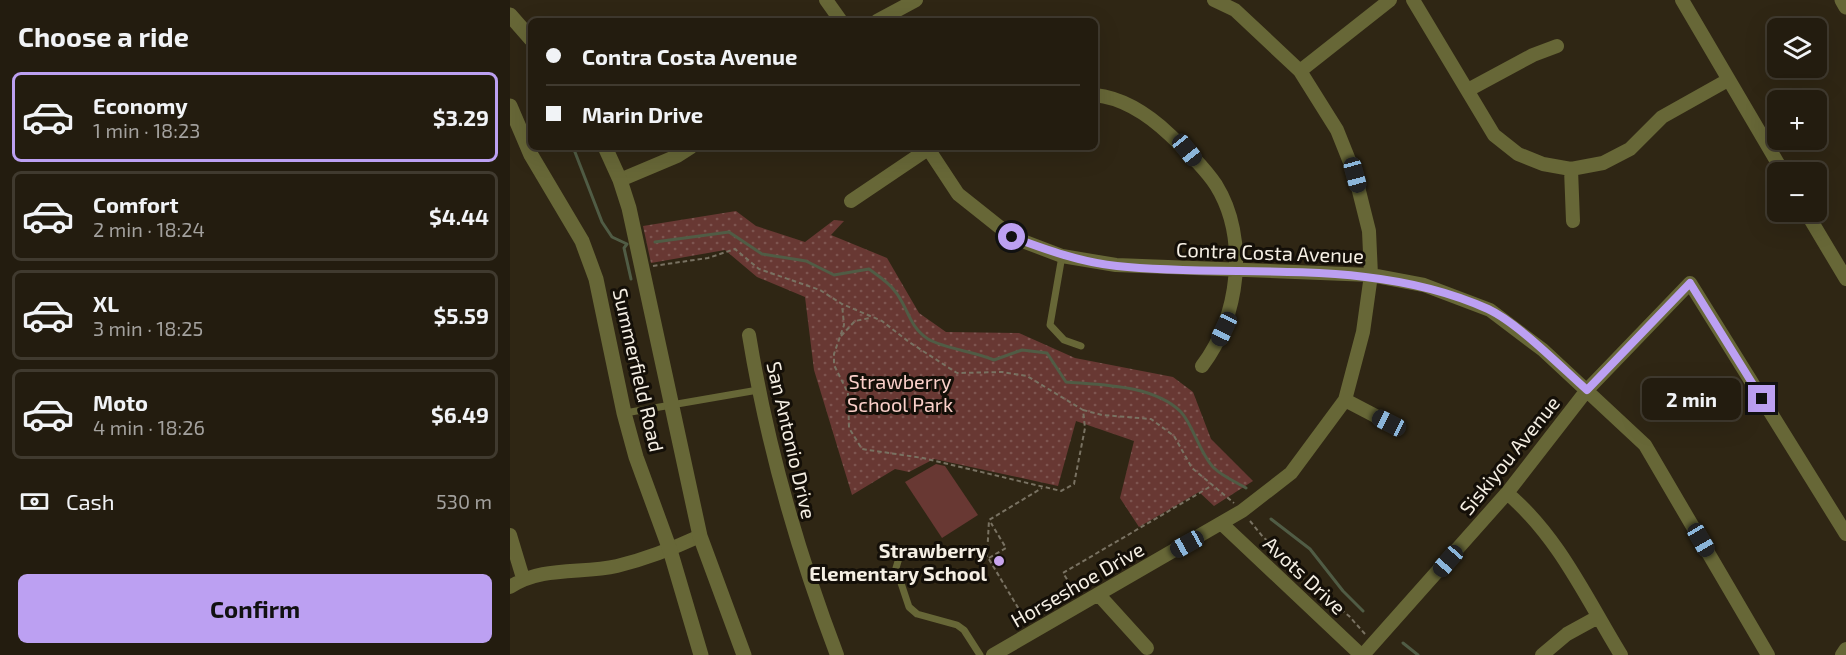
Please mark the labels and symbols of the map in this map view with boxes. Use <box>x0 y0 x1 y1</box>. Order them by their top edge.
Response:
car <box>1169 130 1205 170</box>
car <box>1342 155 1368 195</box>
route start <box>998 223 1025 250</box>
street label: Contra Costa Avenue <box>1176 237 1364 267</box>
street label: Summerfield Road <box>609 286 669 454</box>
car <box>1208 309 1240 349</box>
street label: San Antonio Drive <box>762 359 822 521</box>
park label: Strawberry School Park <box>847 369 953 416</box>
callout: 2 min <box>1642 378 1741 420</box>
route end <box>1748 385 1775 412</box>
street label: Siskiyou Avenue <box>1454 391 1564 519</box>
car <box>1369 407 1409 439</box>
car <box>1684 520 1718 560</box>
car <box>1167 527 1207 561</box>
street label: Avots Drive <box>1259 531 1351 619</box>
street label: Horseshoe Drive <box>1006 536 1148 632</box>
place label: Strawberry Elementary School <box>809 538 988 586</box>
car <box>1429 542 1467 580</box>
marker: Strawberry Elementary School <box>992 554 1006 568</box>

